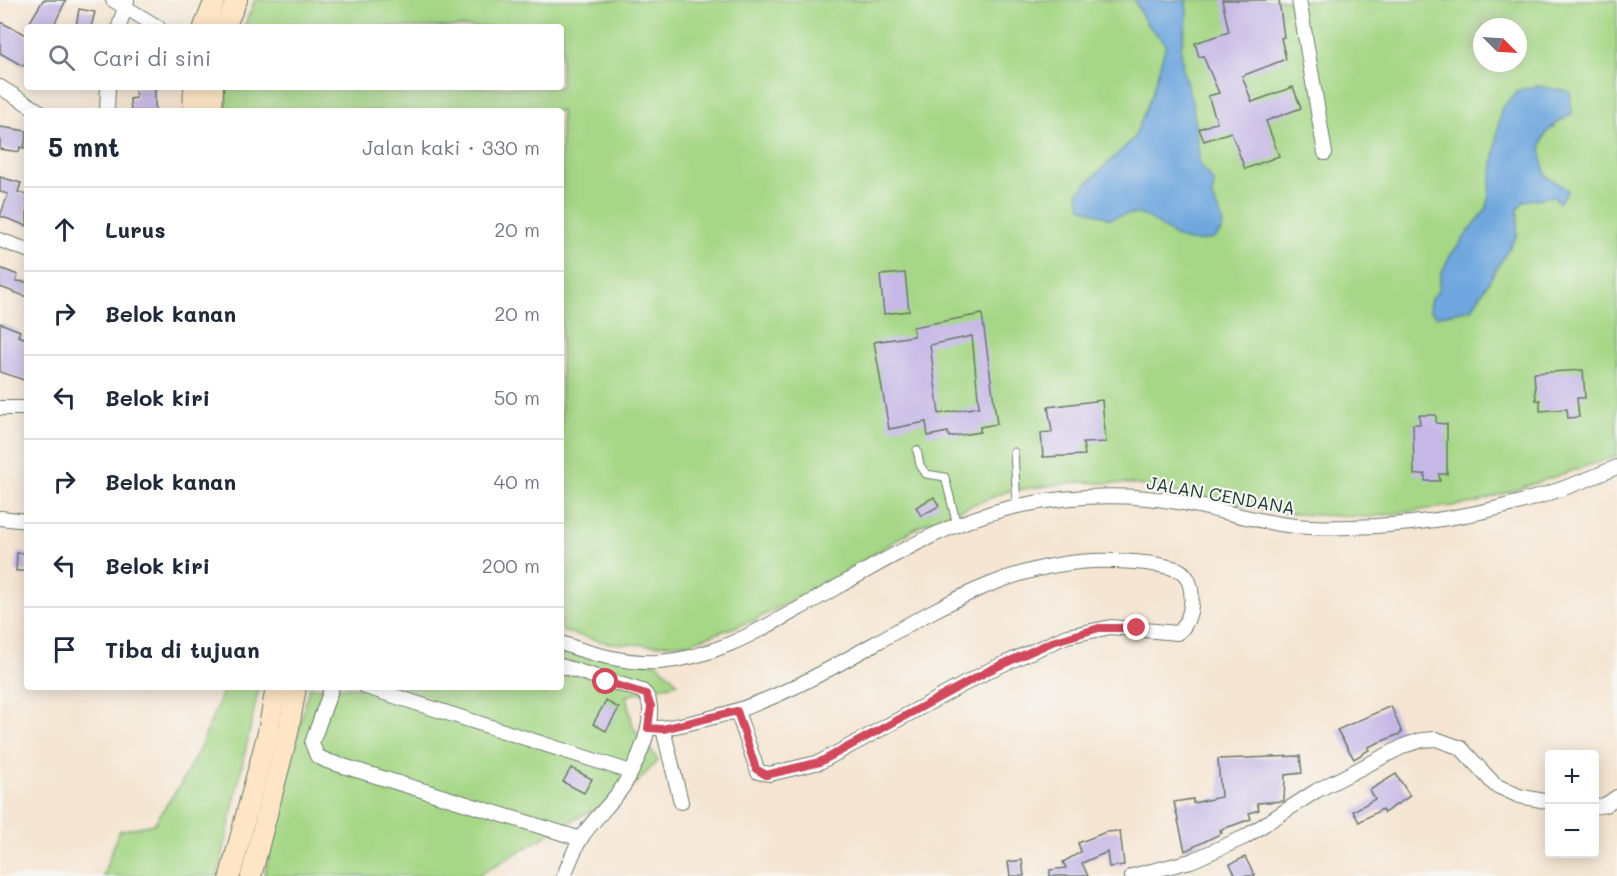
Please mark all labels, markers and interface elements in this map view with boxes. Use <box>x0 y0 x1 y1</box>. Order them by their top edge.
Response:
north arrow <box>1473 18 1527 72</box>
search box <box>24 24 564 90</box>
icon: search <box>45 41 78 74</box>
text: Cari di sini <box>93 43 211 72</box>
text: 5 mnt <box>48 130 120 164</box>
text: Jalan kaki · 330 m <box>362 134 540 160</box>
icon: ahead <box>48 213 81 246</box>
text: Lurus <box>105 215 166 244</box>
text: 20 m <box>494 216 540 242</box>
icon: right <box>48 297 81 330</box>
text: Belok kanan <box>105 299 236 328</box>
text: 20 m <box>494 300 540 326</box>
icon: left <box>48 381 81 414</box>
text: Belok kiri <box>105 383 210 412</box>
text: 50 m <box>494 384 540 410</box>
icon: right <box>48 465 81 498</box>
text: Belok kanan <box>105 467 236 496</box>
text: 40 m <box>494 468 540 494</box>
street label: JALAN CENDANA <box>1145 470 1297 520</box>
icon: left <box>48 549 81 582</box>
text: Belok kiri <box>105 551 210 580</box>
text: 200 m <box>482 552 540 578</box>
route end <box>1123 614 1149 640</box>
icon: arrive <box>48 633 81 666</box>
text: Tiba di tujuan <box>105 635 260 664</box>
route start <box>592 668 618 694</box>
map controls <box>1545 750 1599 858</box>
button: + <box>1545 750 1599 804</box>
button: − <box>1545 804 1599 858</box>

